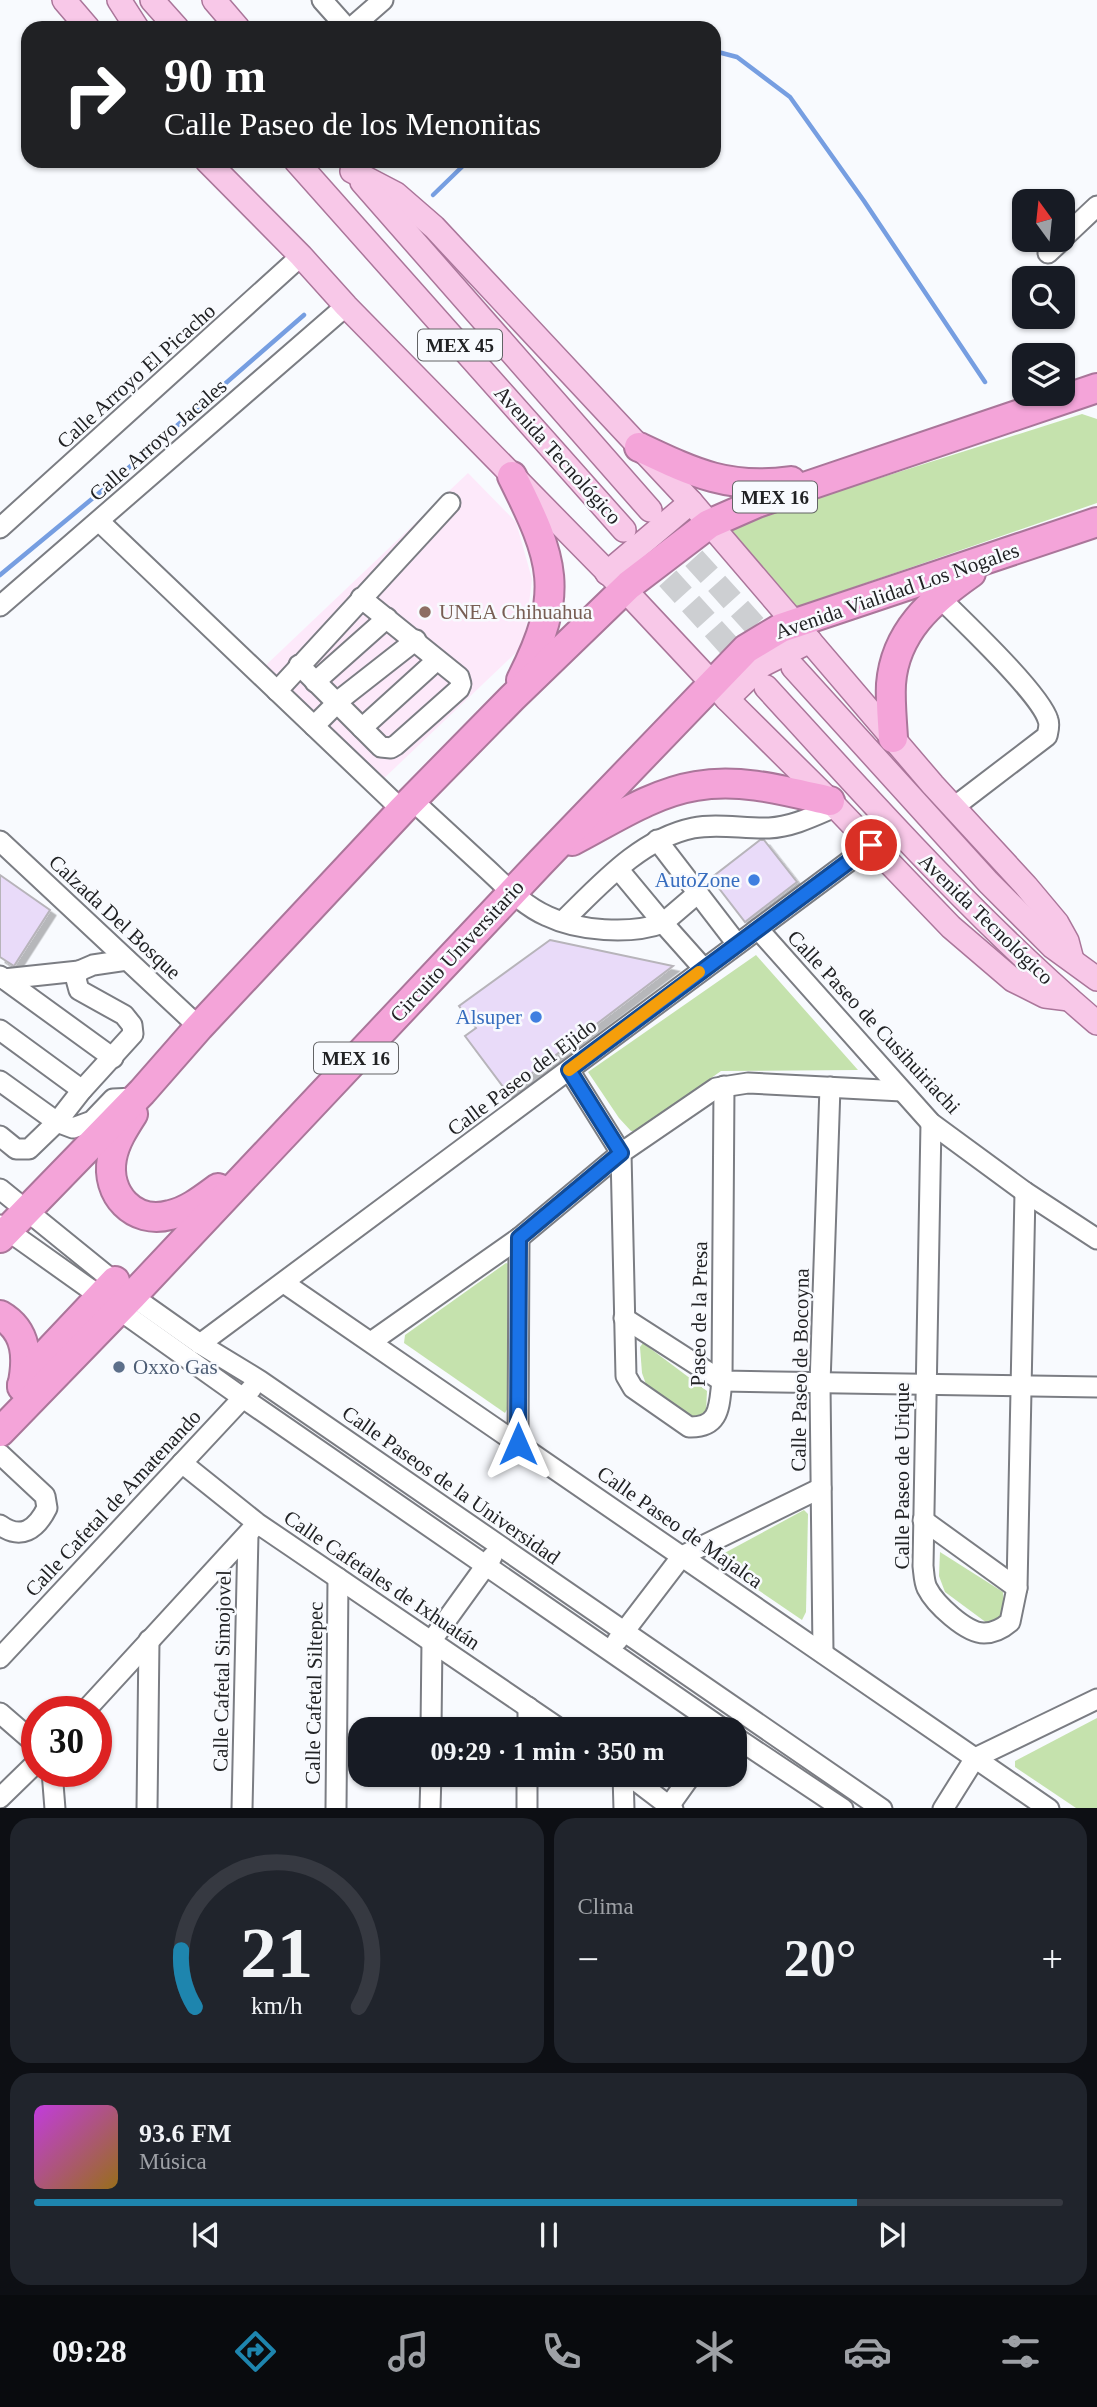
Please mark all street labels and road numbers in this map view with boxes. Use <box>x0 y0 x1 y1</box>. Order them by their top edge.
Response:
street label: Calle Arroyo El Picacho <box>52 299 220 453</box>
road number: MEX 45 <box>418 330 502 360</box>
street label: Calle Arroyo Jacales <box>85 374 231 506</box>
street label: Avenida Tecnológico <box>490 381 626 529</box>
road number: MEX 16 <box>733 482 817 512</box>
street label: Avenida Vialidad Los Nogales <box>772 538 1022 644</box>
street label: Avenida Tecnológico <box>914 849 1058 989</box>
street label: Calzada Del Bosque <box>44 850 186 984</box>
street label: Circuito Universitario <box>385 875 529 1027</box>
street label: Calle Paseo de Cusihuiriachi <box>783 925 965 1119</box>
street label: Calle Paseo del Ejido <box>443 1013 601 1141</box>
road number: MEX 16 <box>314 1042 398 1074</box>
street label: Paseo de la Presa <box>686 1241 712 1387</box>
street label: Calle Paseo de Bocoyna <box>786 1267 814 1472</box>
street label: Calle Paseo de Urique <box>890 1382 914 1570</box>
street label: Calle Paseos de la Universidad <box>338 1401 565 1570</box>
street label: Calle Cafetal de Amatenando <box>20 1405 206 1601</box>
street label: Calle Paseo de Majalca <box>593 1461 768 1594</box>
street label: Calle Cafetales de Ixhuatán <box>279 1505 485 1655</box>
street label: Calle Cafetal Simojovel <box>208 1570 236 1772</box>
street label: Calle Cafetal Siltepec <box>300 1601 328 1785</box>

